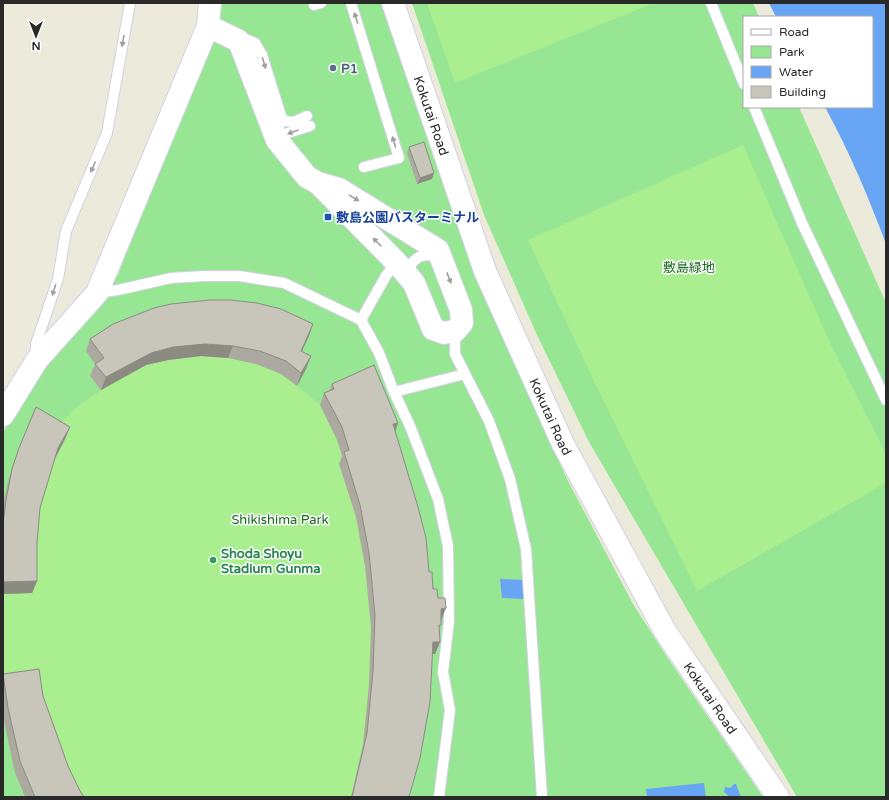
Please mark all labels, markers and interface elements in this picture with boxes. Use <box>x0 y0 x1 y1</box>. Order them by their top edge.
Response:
one-way arrow <box>353 12 359 24</box>
north arrow <box>16 16 56 56</box>
legend <box>743 16 873 108</box>
text: Road <box>779 25 809 39</box>
one-way arrow <box>120 35 126 48</box>
text: N <box>32 39 40 52</box>
text: Park <box>779 45 805 59</box>
one-way arrow <box>261 57 267 69</box>
place label: P1 <box>341 61 358 77</box>
marker: P1 <box>328 63 338 73</box>
text: Water <box>779 65 814 79</box>
street label: Kokutai Road <box>410 74 452 158</box>
text: Building <box>779 85 826 99</box>
one-way arrow <box>287 129 299 135</box>
one-way arrow <box>391 136 397 148</box>
one-way arrow <box>90 162 96 173</box>
one-way arrow <box>348 194 359 202</box>
place label: 敷島公園バスターミナル <box>336 210 479 226</box>
marker: 敷島公園バスターミナル <box>323 212 333 222</box>
one-way arrow <box>372 237 381 247</box>
park label: 敷島緑地 <box>663 260 715 276</box>
one-way arrow <box>447 273 453 285</box>
one-way arrow <box>51 285 57 297</box>
street label: Kokutai Road <box>525 376 575 458</box>
park label: Shikishima Park <box>231 512 329 528</box>
place label: Shoda Shoyu Stadium Gunma <box>221 546 321 577</box>
marker: Shoda Shoyu Stadium Gunma <box>208 555 218 565</box>
street label: Kokutai Road <box>680 660 740 737</box>

